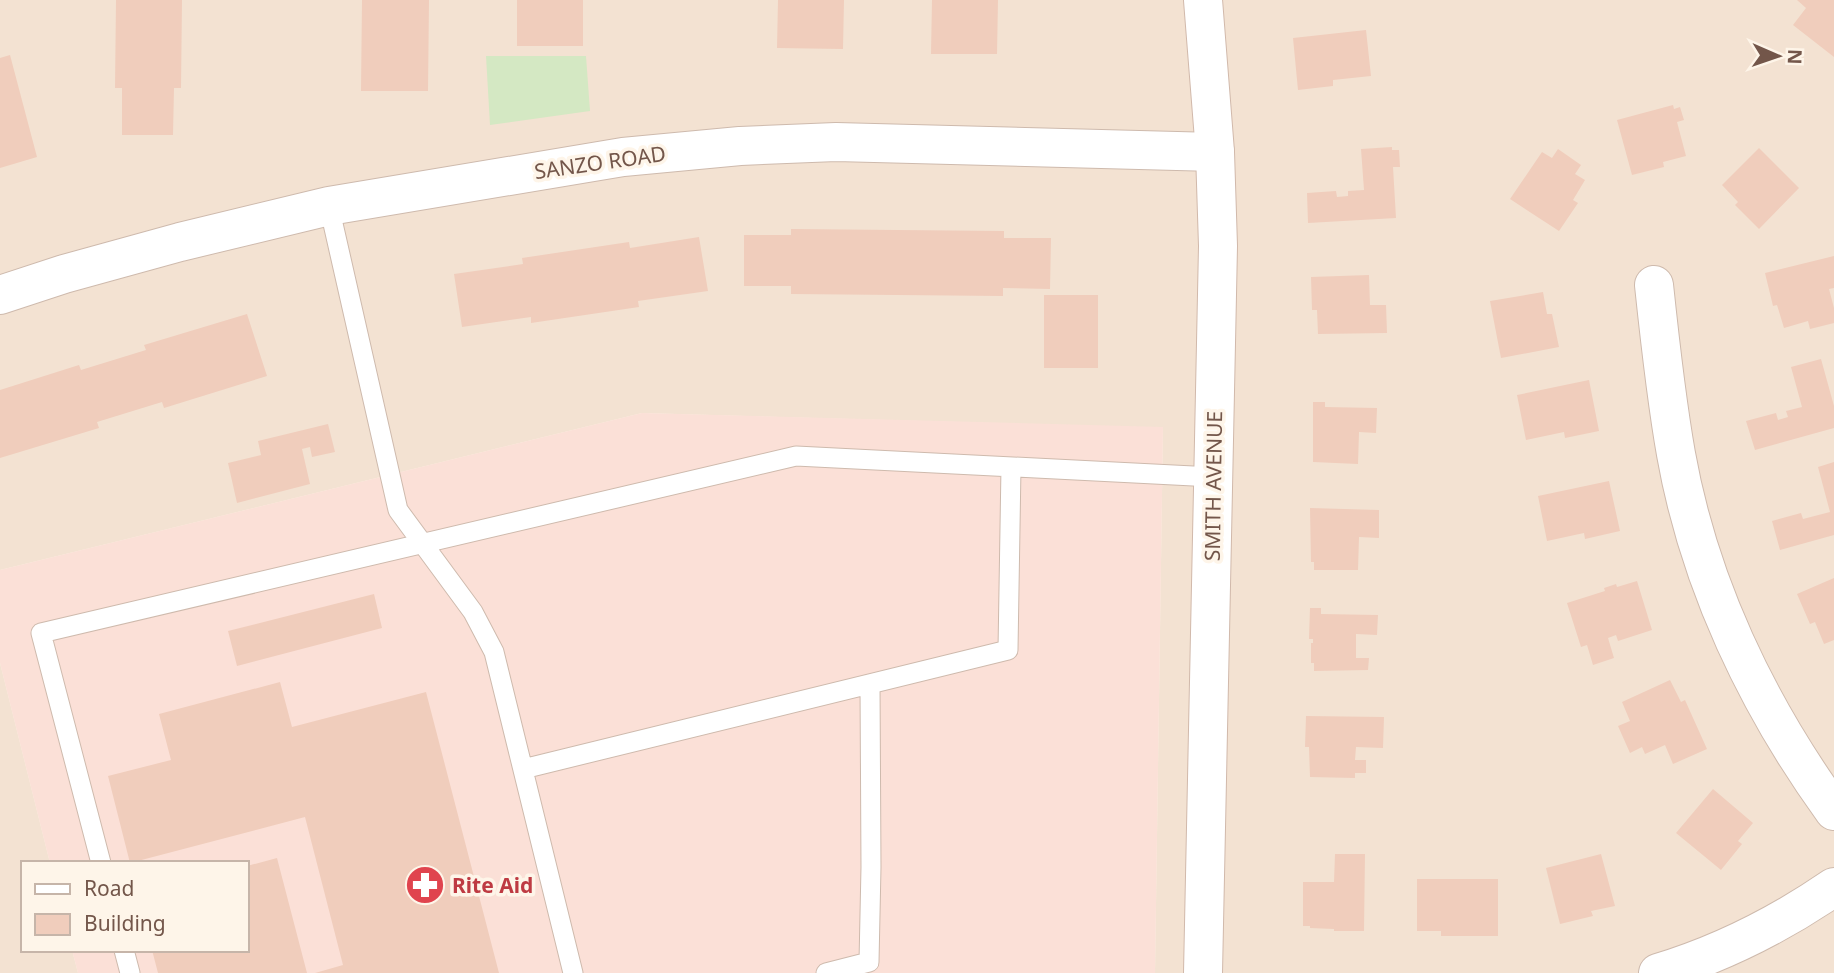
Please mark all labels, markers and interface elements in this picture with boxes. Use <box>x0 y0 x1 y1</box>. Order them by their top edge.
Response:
north arrow <box>1743 21 1813 91</box>
text: N <box>1782 48 1808 65</box>
street label: SANZO ROAD <box>533 139 667 185</box>
street label: SMITH AVENUE <box>1198 411 1228 561</box>
legend <box>21 861 248 952</box>
pharmacy icon: Rite Aid <box>404 864 446 906</box>
place label: Rite Aid <box>452 871 533 899</box>
text: Road <box>84 874 134 902</box>
text: Building <box>84 909 166 937</box>

